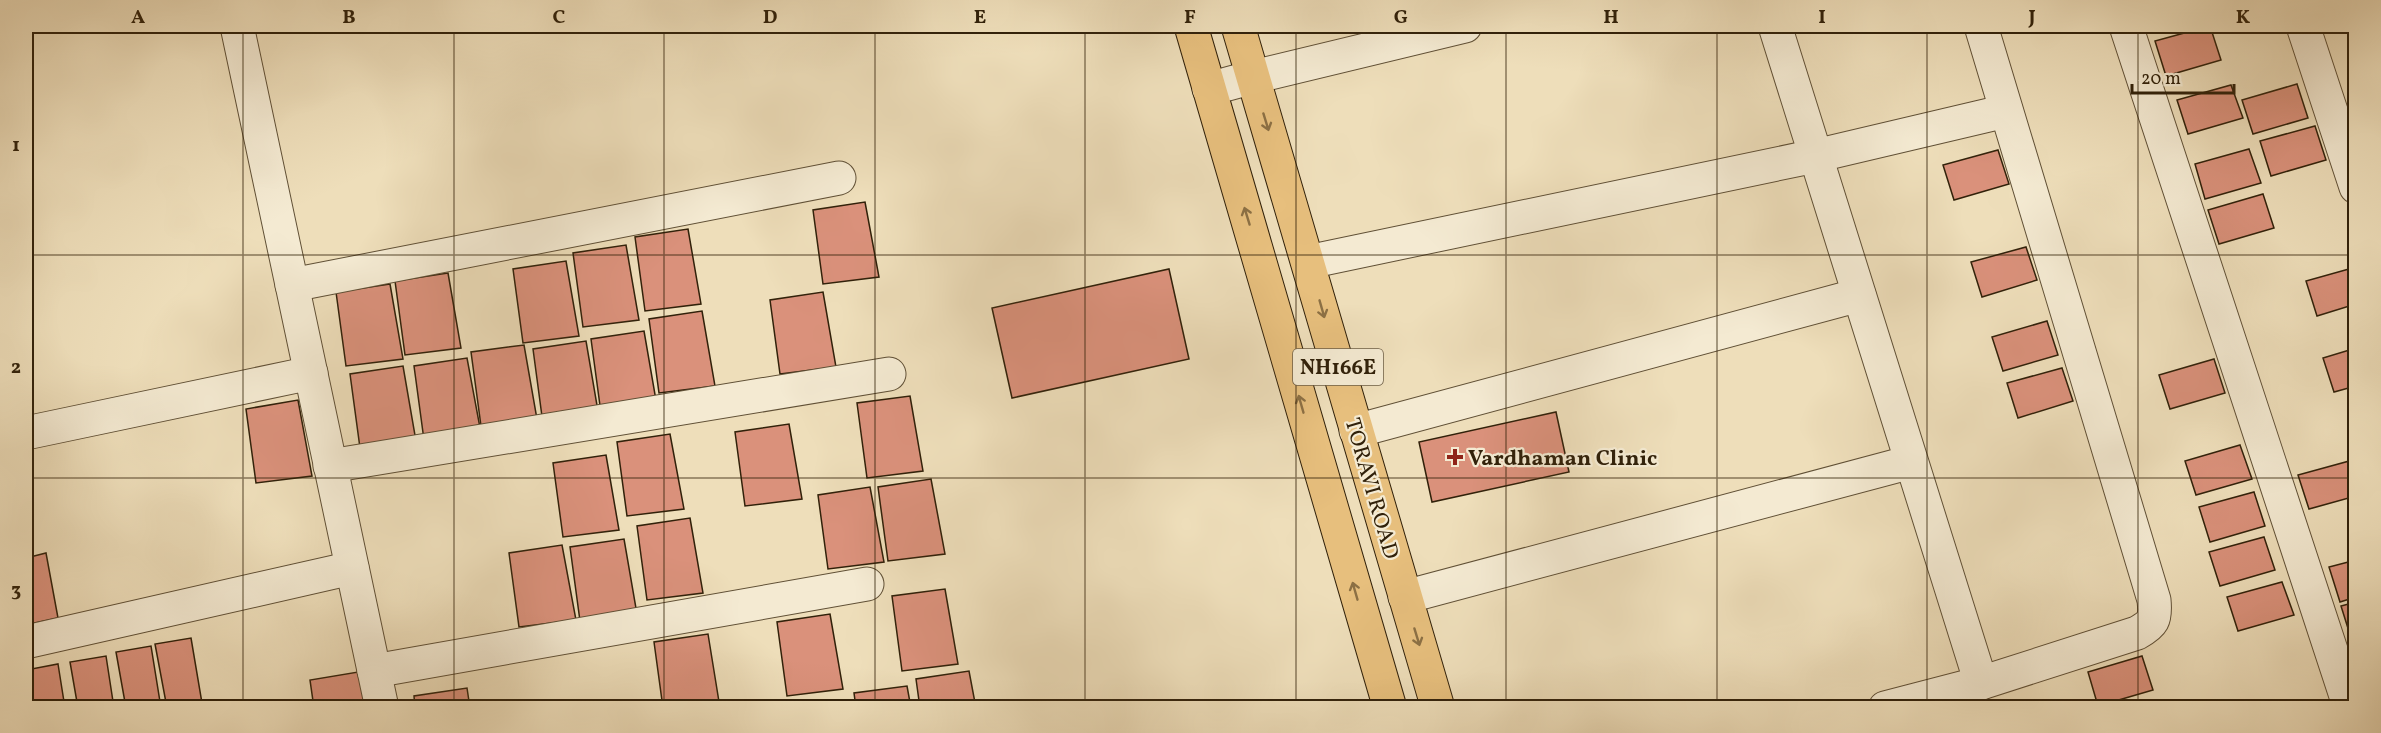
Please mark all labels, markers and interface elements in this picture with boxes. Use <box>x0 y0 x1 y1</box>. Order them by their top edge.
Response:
text: A <box>131 4 145 32</box>
text: B <box>342 4 356 32</box>
text: C <box>553 4 566 32</box>
text: D <box>763 4 777 32</box>
text: E <box>974 4 986 32</box>
text: F <box>1184 4 1196 32</box>
text: G <box>1394 4 1408 32</box>
text: H <box>1603 4 1619 32</box>
text: I <box>1818 4 1826 32</box>
text: J <box>2027 4 2036 32</box>
text: K <box>2236 4 2251 32</box>
scale bar <box>2132 57 2234 95</box>
text: 20 m <box>2141 67 2181 92</box>
one-way arrow <box>1261 112 1272 131</box>
text: 1 <box>12 132 20 160</box>
one-way arrow <box>1241 207 1252 226</box>
one-way arrow <box>1316 299 1328 318</box>
road number: NH166E <box>1293 349 1383 385</box>
text: 2 <box>11 354 21 382</box>
one-way arrow <box>1295 395 1306 414</box>
street label: TORAVI ROAD <box>1336 414 1406 563</box>
place label: Vardhaman Clinic <box>1468 444 1657 475</box>
marker: Vardhaman Clinic <box>1446 448 1464 466</box>
text: 3 <box>11 577 21 605</box>
one-way arrow <box>1349 582 1360 601</box>
one-way arrow <box>1412 627 1423 646</box>

